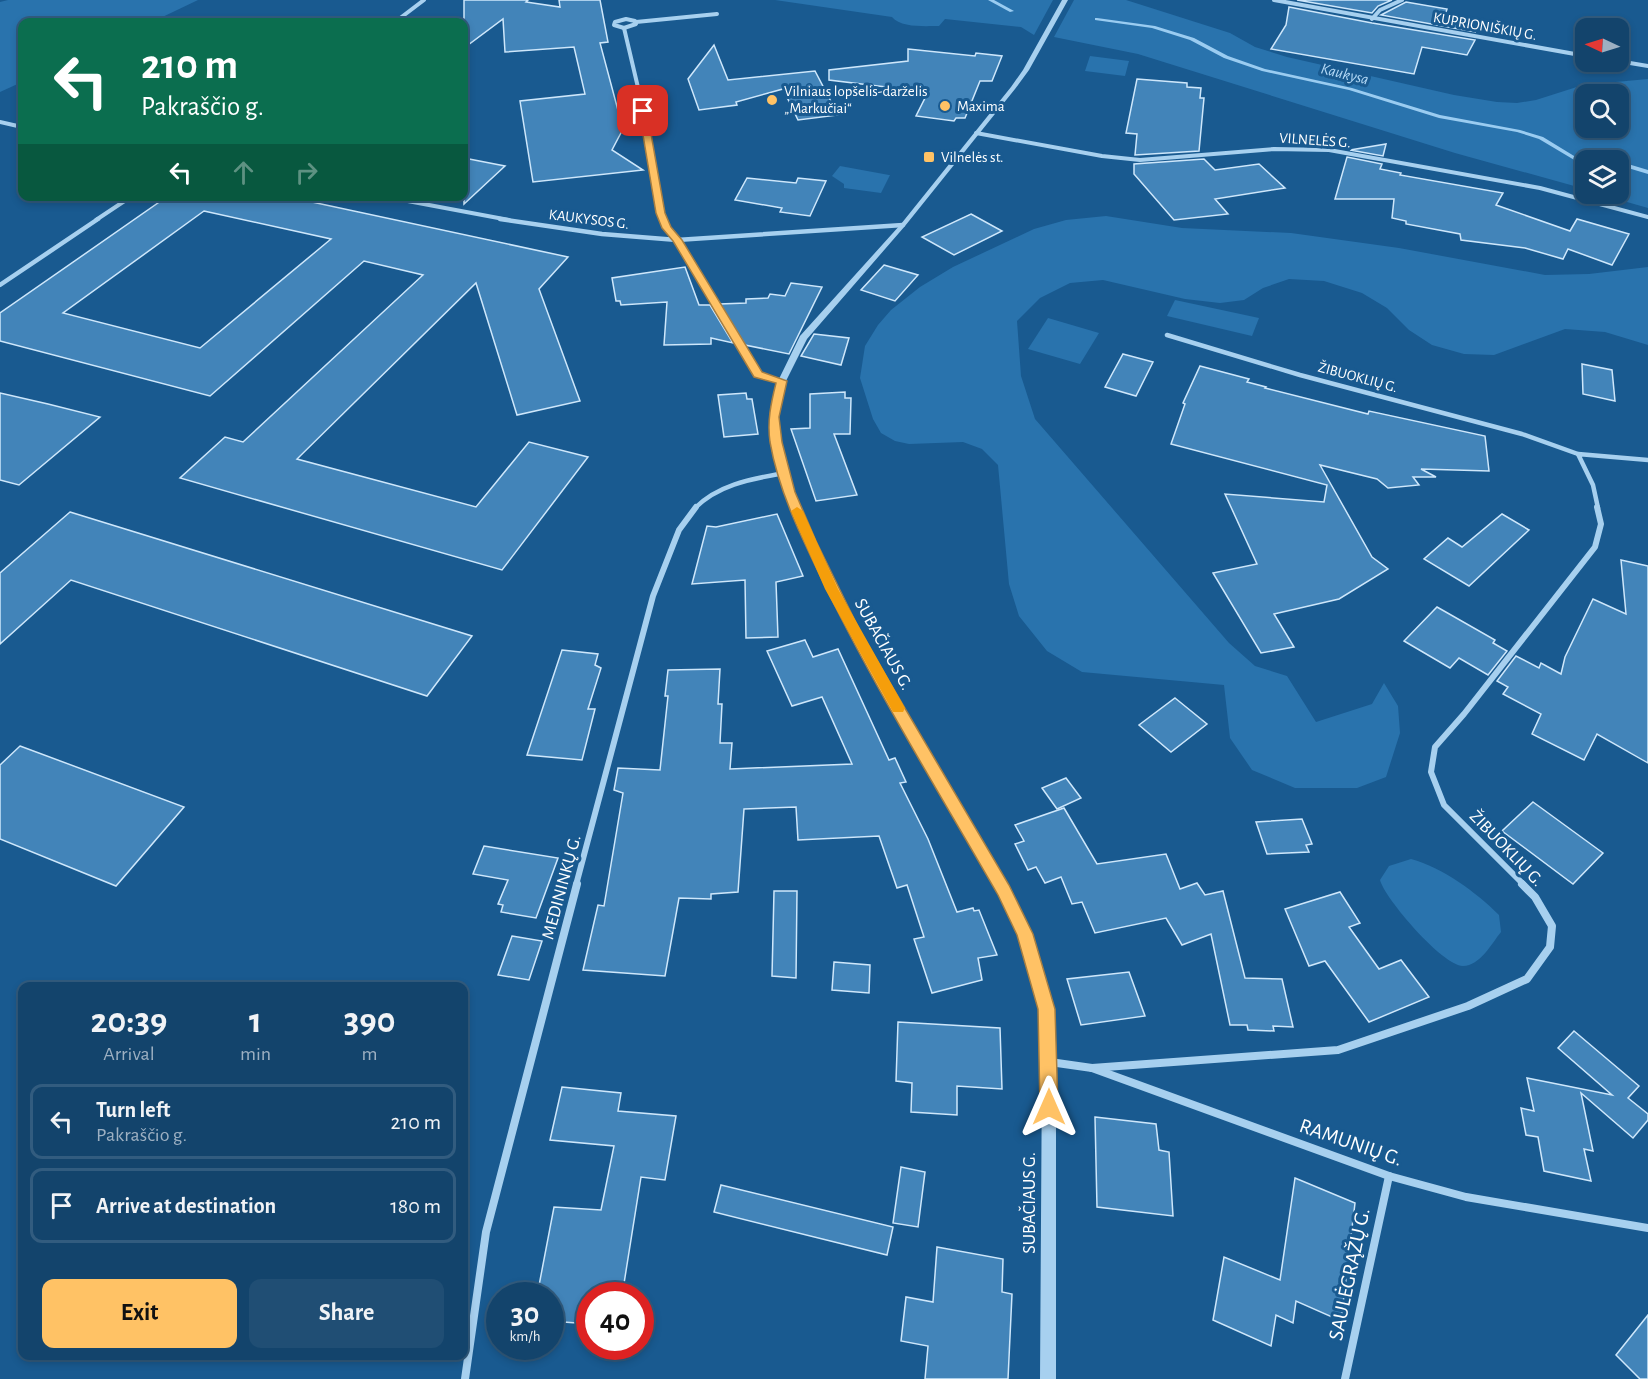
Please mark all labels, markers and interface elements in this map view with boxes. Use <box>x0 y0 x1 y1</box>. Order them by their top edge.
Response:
street label: KUPRIONIŠKIŲ G. <box>1432 9 1538 43</box>
north arrow <box>1575 18 1629 72</box>
map controls <box>1575 18 1629 204</box>
icon: left <box>42 42 120 120</box>
text: 210 m <box>141 44 238 86</box>
water label: Kaukysa <box>1319 60 1370 88</box>
place label: Vilniaus lopšelis-darželis „Markučiai“ <box>784 84 928 116</box>
button: search <box>1575 84 1629 138</box>
pin <box>617 85 668 136</box>
text: Pakraščio g. <box>141 93 264 120</box>
marker: Vilniaus lopšelis-darželis „Markučiai“ <box>765 93 779 107</box>
icon: arrive <box>626 94 659 127</box>
marker: Maxima <box>938 99 952 113</box>
place label: Maxima <box>957 99 1005 114</box>
street label: VILNELĖS G. <box>1279 129 1351 150</box>
marker: Vilnelės st. <box>922 150 936 164</box>
place label: Vilnelės st. <box>941 150 1003 165</box>
button: layers <box>1575 150 1629 204</box>
icon: left <box>164 156 197 189</box>
icon: ahead <box>227 156 260 189</box>
icon: right <box>290 156 323 189</box>
street label: KAUKYSOS G. <box>548 207 630 232</box>
street label: ŽIBUOKLIŲ G. <box>1316 359 1400 395</box>
street label: SUBAČIAUS G. <box>851 594 918 693</box>
street label: ŽIBUOKLIŲ G. <box>1466 805 1549 890</box>
street label: MEDININKŲ G. <box>539 833 585 942</box>
text: 20:39 <box>91 1003 167 1039</box>
text: 1 <box>249 1003 262 1039</box>
text: 390 <box>344 1003 395 1039</box>
text: Arrival <box>103 1044 155 1064</box>
text: min <box>240 1044 271 1064</box>
text: m <box>362 1044 378 1064</box>
position arrow <box>1017 1075 1081 1139</box>
text: Turn left <box>96 1099 170 1121</box>
icon: left <box>45 1105 78 1138</box>
text: 210 m <box>391 1111 441 1133</box>
street label: RAMUNIŲ G. <box>1297 1115 1405 1170</box>
text: Pakraščio g. <box>96 1125 187 1145</box>
street label: SUBAČIAUS G. <box>1018 1152 1039 1254</box>
icon: arrive <box>45 1189 78 1222</box>
text: Arrive at destination <box>96 1195 276 1217</box>
text: 180 m <box>390 1195 441 1217</box>
street label: SAULĖGRĄŽŲ G. <box>1323 1206 1374 1342</box>
button: Exit <box>42 1279 237 1348</box>
button: Share <box>249 1279 444 1348</box>
speed limit sign: 40 <box>576 1282 654 1360</box>
text: 30 <box>511 1299 539 1329</box>
text: km/h <box>510 1329 540 1344</box>

